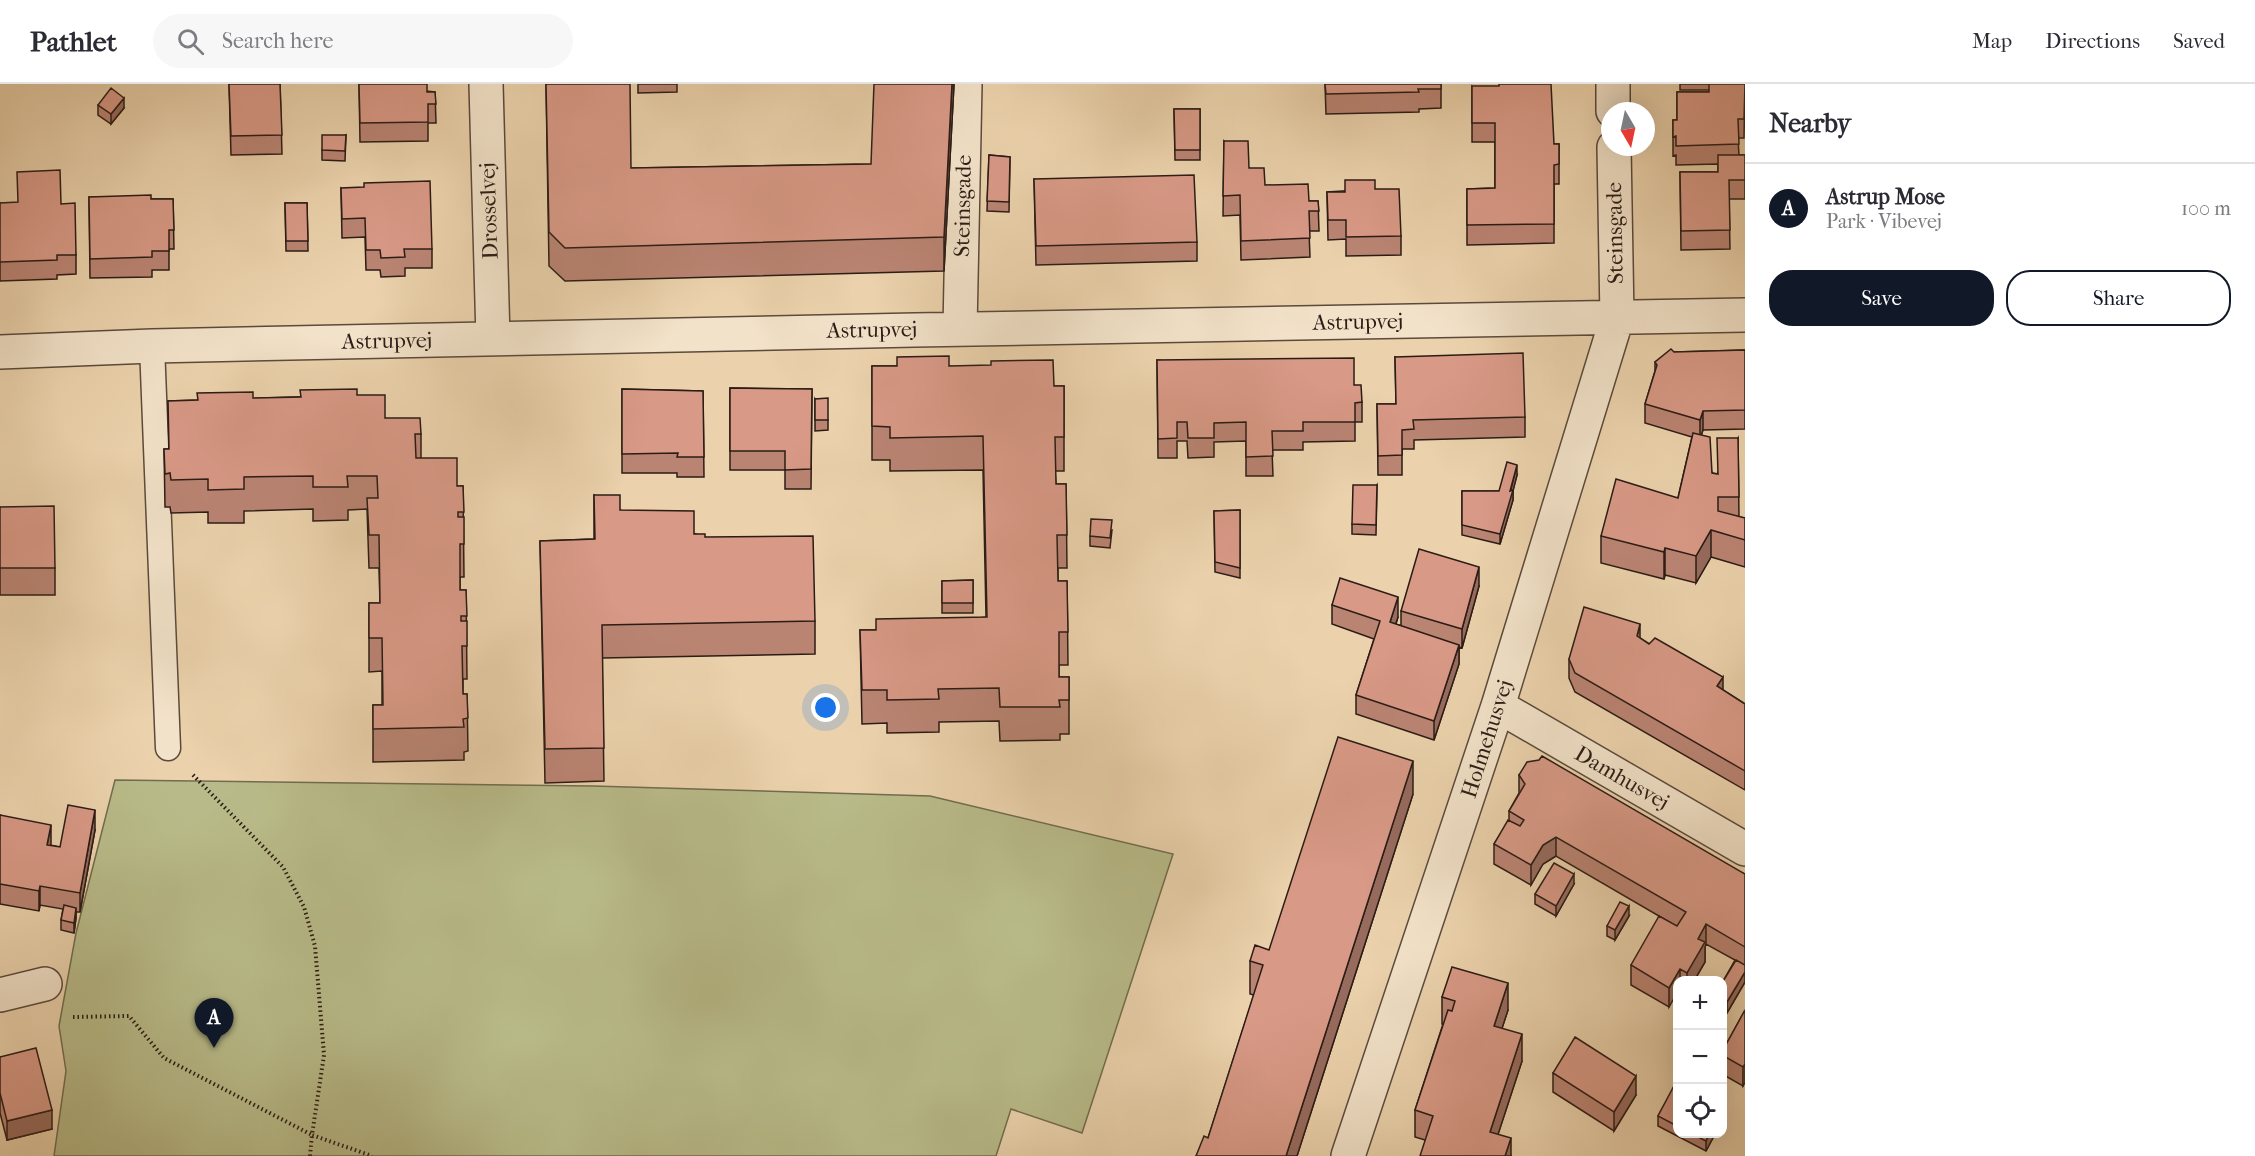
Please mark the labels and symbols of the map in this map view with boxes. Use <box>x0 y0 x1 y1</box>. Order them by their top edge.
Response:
north arrow <box>1601 102 1655 156</box>
street label: Steinsgade <box>949 155 977 257</box>
street label: Drosselvej <box>474 162 504 260</box>
street label: Steinsgade <box>1601 182 1629 284</box>
street label: Astrupvej <box>1311 308 1404 336</box>
street label: Astrupvej <box>825 316 918 344</box>
street label: Astrupvej <box>340 327 433 355</box>
street label: Holmehusvej <box>1456 677 1518 801</box>
your location <box>811 693 840 722</box>
street label: Damhusvej <box>1570 740 1674 816</box>
pin: A <box>194 998 234 1048</box>

